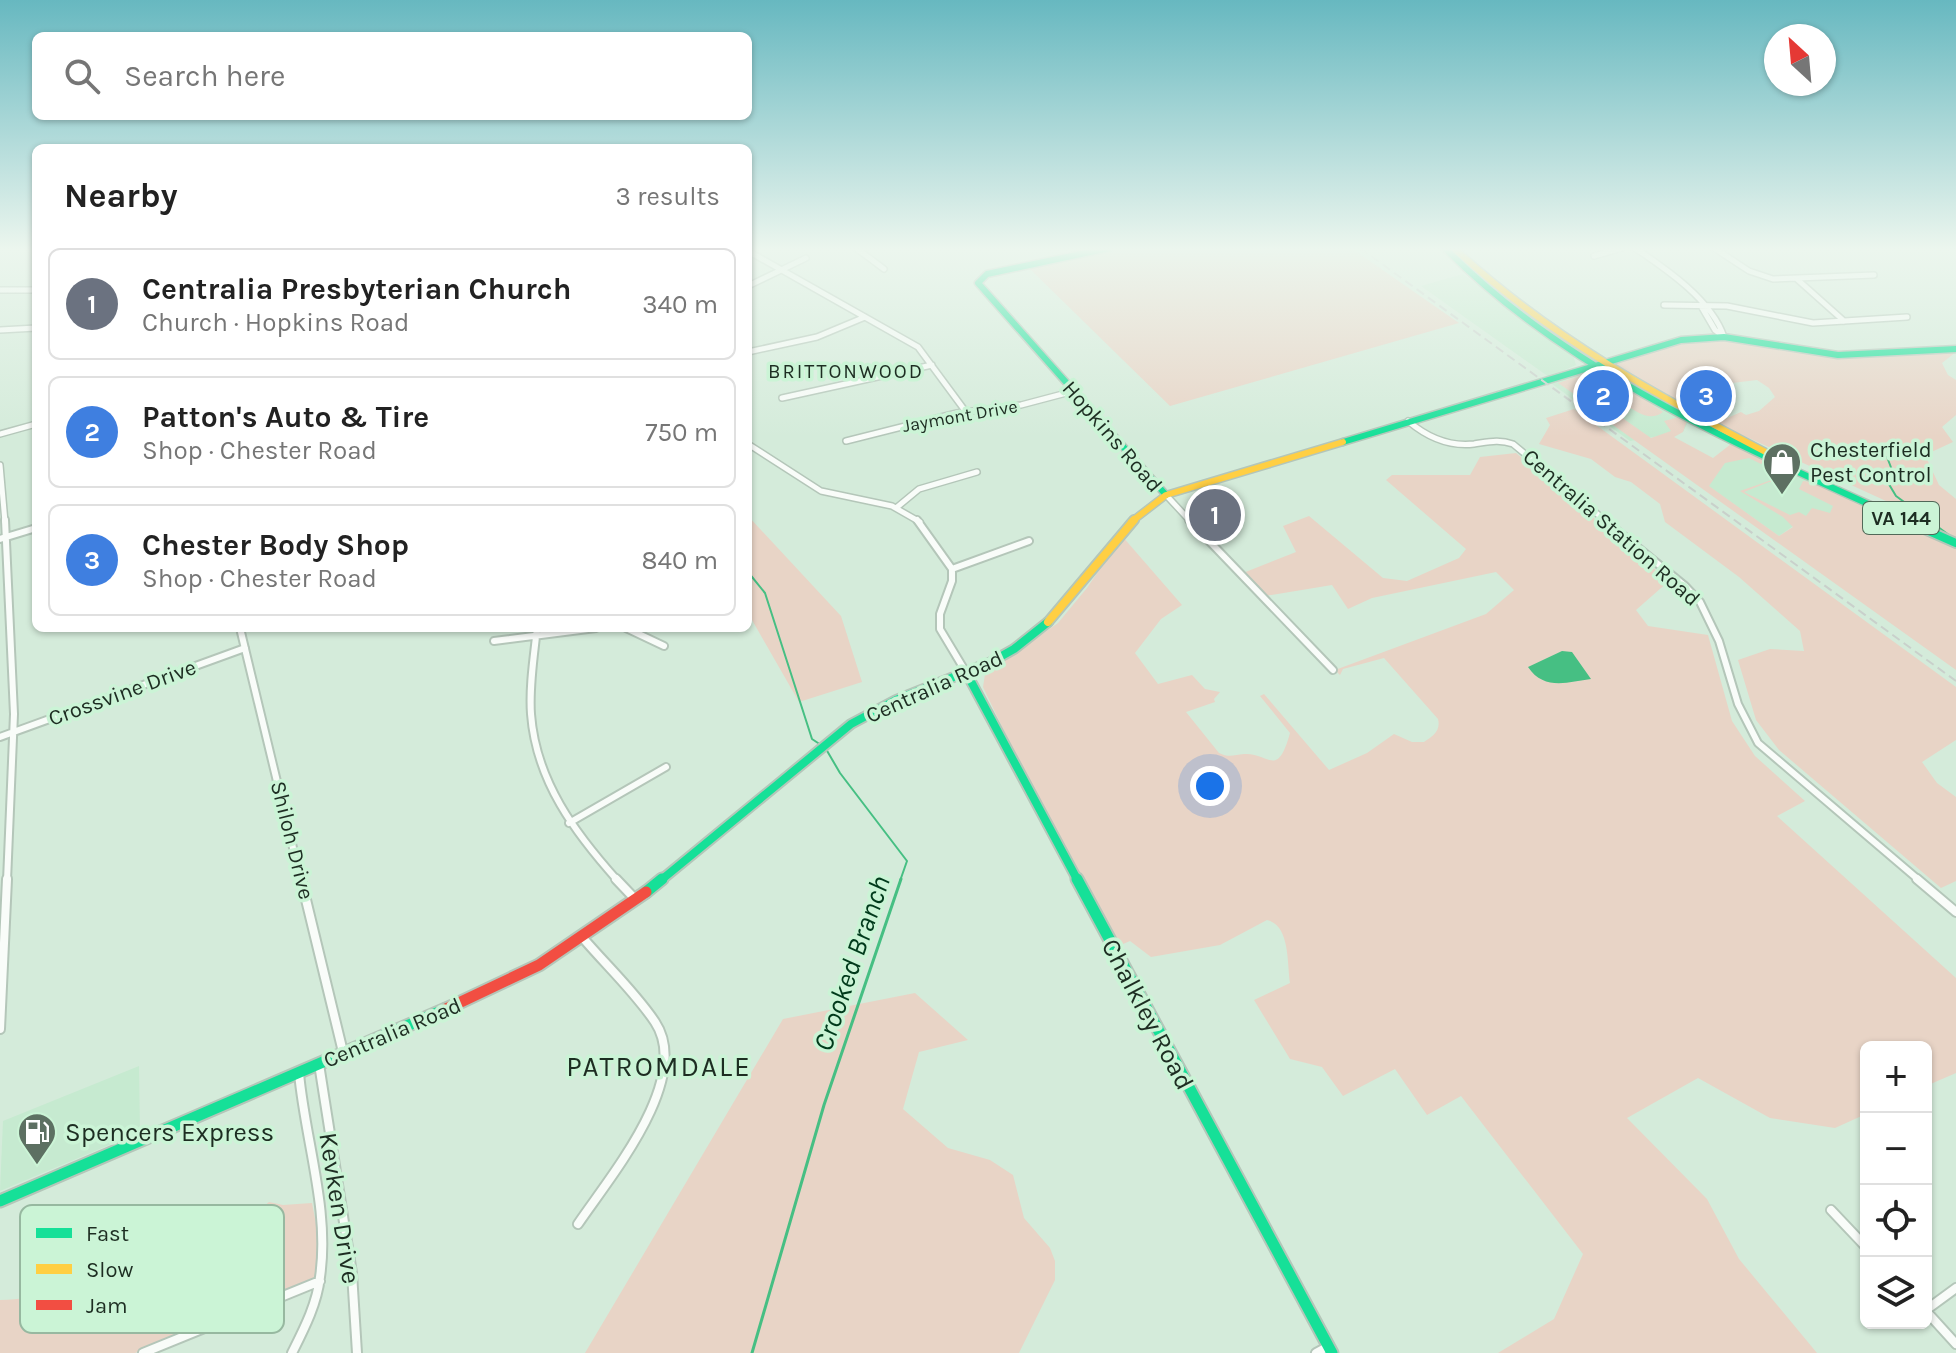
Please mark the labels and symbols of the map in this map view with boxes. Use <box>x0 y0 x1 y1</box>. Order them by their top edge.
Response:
north arrow <box>1764 24 1836 96</box>
district label: BRITTONWOOD <box>768 360 924 383</box>
pin: 2 <box>1577 366 1629 426</box>
pin: 3 <box>1680 366 1732 426</box>
street label: Hopkins Road <box>1057 376 1168 498</box>
street label: Jaymont Drive <box>901 395 1019 437</box>
place label: Chesterfield Pest Control <box>1810 437 1932 488</box>
shop icon: Chesterfield Pest Control <box>1761 441 1803 496</box>
street label: Centralia Station Road <box>1517 444 1705 612</box>
pin: 1 <box>1189 485 1241 545</box>
road number: VA 144 <box>1863 502 1939 534</box>
street label: Centralia Road <box>862 645 1007 729</box>
street label: Crossvine Drive <box>45 654 200 732</box>
your location <box>1190 766 1230 806</box>
street label: Shiloh Drive <box>265 778 319 902</box>
water label: Crooked Branch <box>806 871 897 1055</box>
street label: Chalkley Road <box>1095 933 1200 1095</box>
street label: Centralia Road <box>320 992 465 1074</box>
district label: PATROMDALE <box>566 1050 752 1083</box>
fuel station icon: Spencers Express <box>16 1111 58 1166</box>
place label: Spencers Express <box>65 1117 274 1148</box>
street label: Kevken Drive <box>312 1130 367 1286</box>
legend <box>20 1205 284 1333</box>
text: Fast <box>86 1221 129 1247</box>
text: Slow <box>86 1257 133 1283</box>
text: Jam <box>86 1293 128 1319</box>

